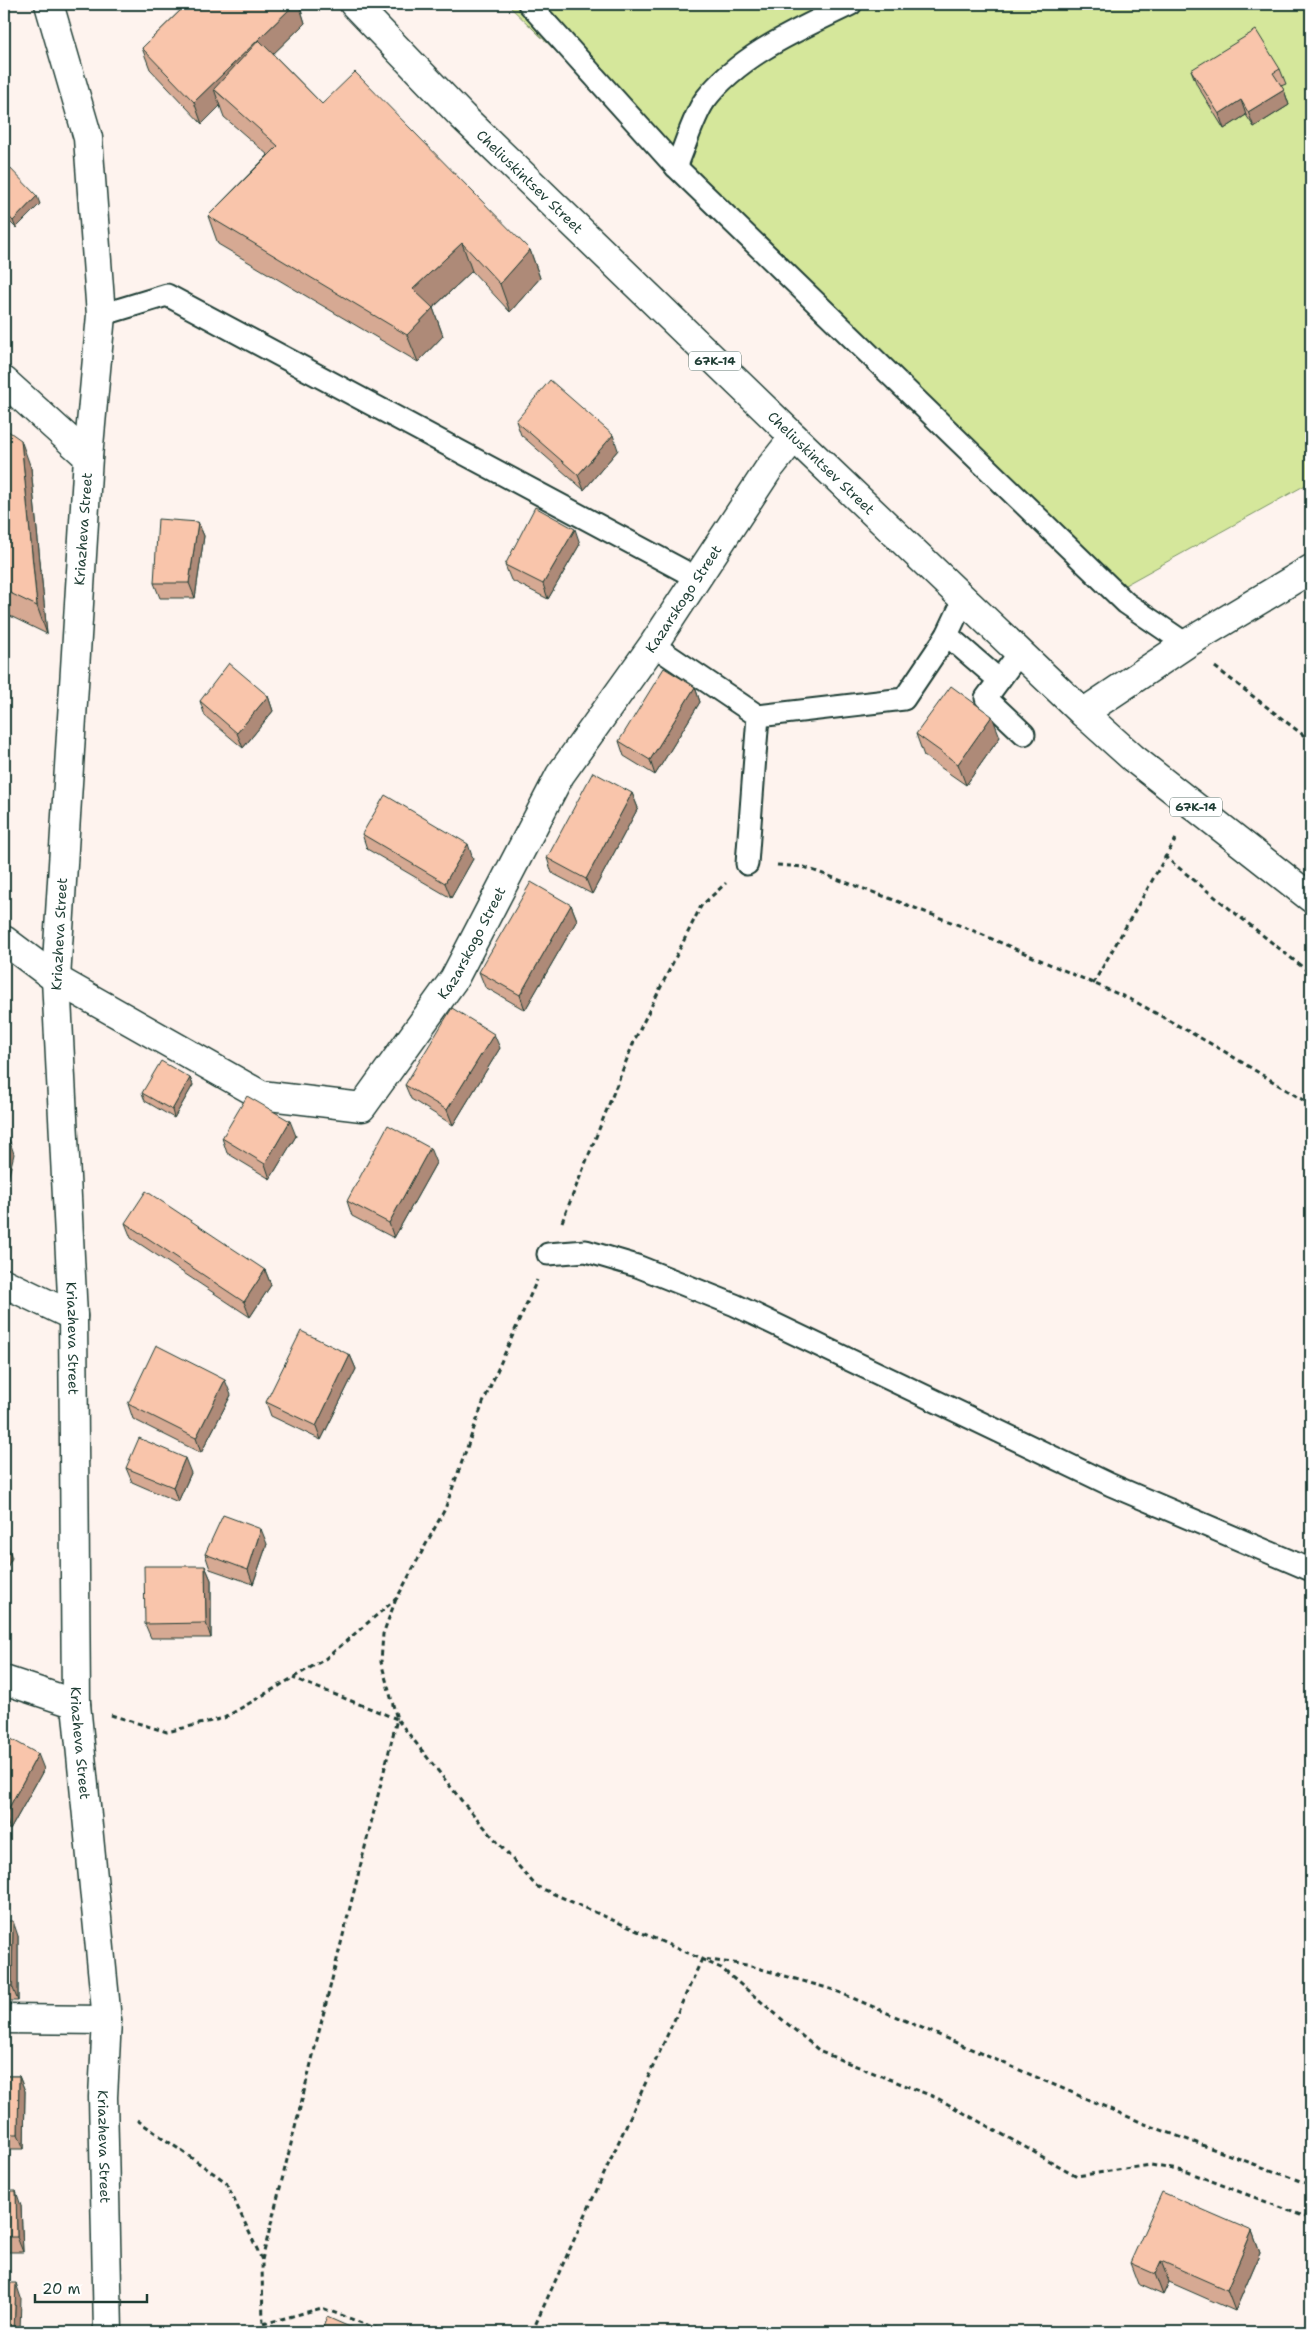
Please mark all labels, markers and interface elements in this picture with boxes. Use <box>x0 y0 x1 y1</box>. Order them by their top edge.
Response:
street label: Cheliuskintsev Street <box>473 126 587 237</box>
road number: 67К-14 <box>689 352 741 371</box>
street label: Cheliuskintsev Street <box>764 407 879 518</box>
street label: Kriazheva Street <box>70 472 96 586</box>
street label: Kazarskogo Street <box>641 541 725 656</box>
road number: 67К-14 <box>1170 798 1222 816</box>
street label: Kriazheva Street <box>47 877 71 991</box>
street label: Kazarskogo Street <box>434 884 509 1003</box>
street label: Kriazheva Street <box>62 1281 83 1395</box>
street label: Kriazheva Street <box>67 1687 94 1800</box>
street label: Kriazheva Street <box>94 2090 114 2203</box>
scale bar <box>35 2271 148 2303</box>
text: 20 m <box>42 2279 81 2299</box>

